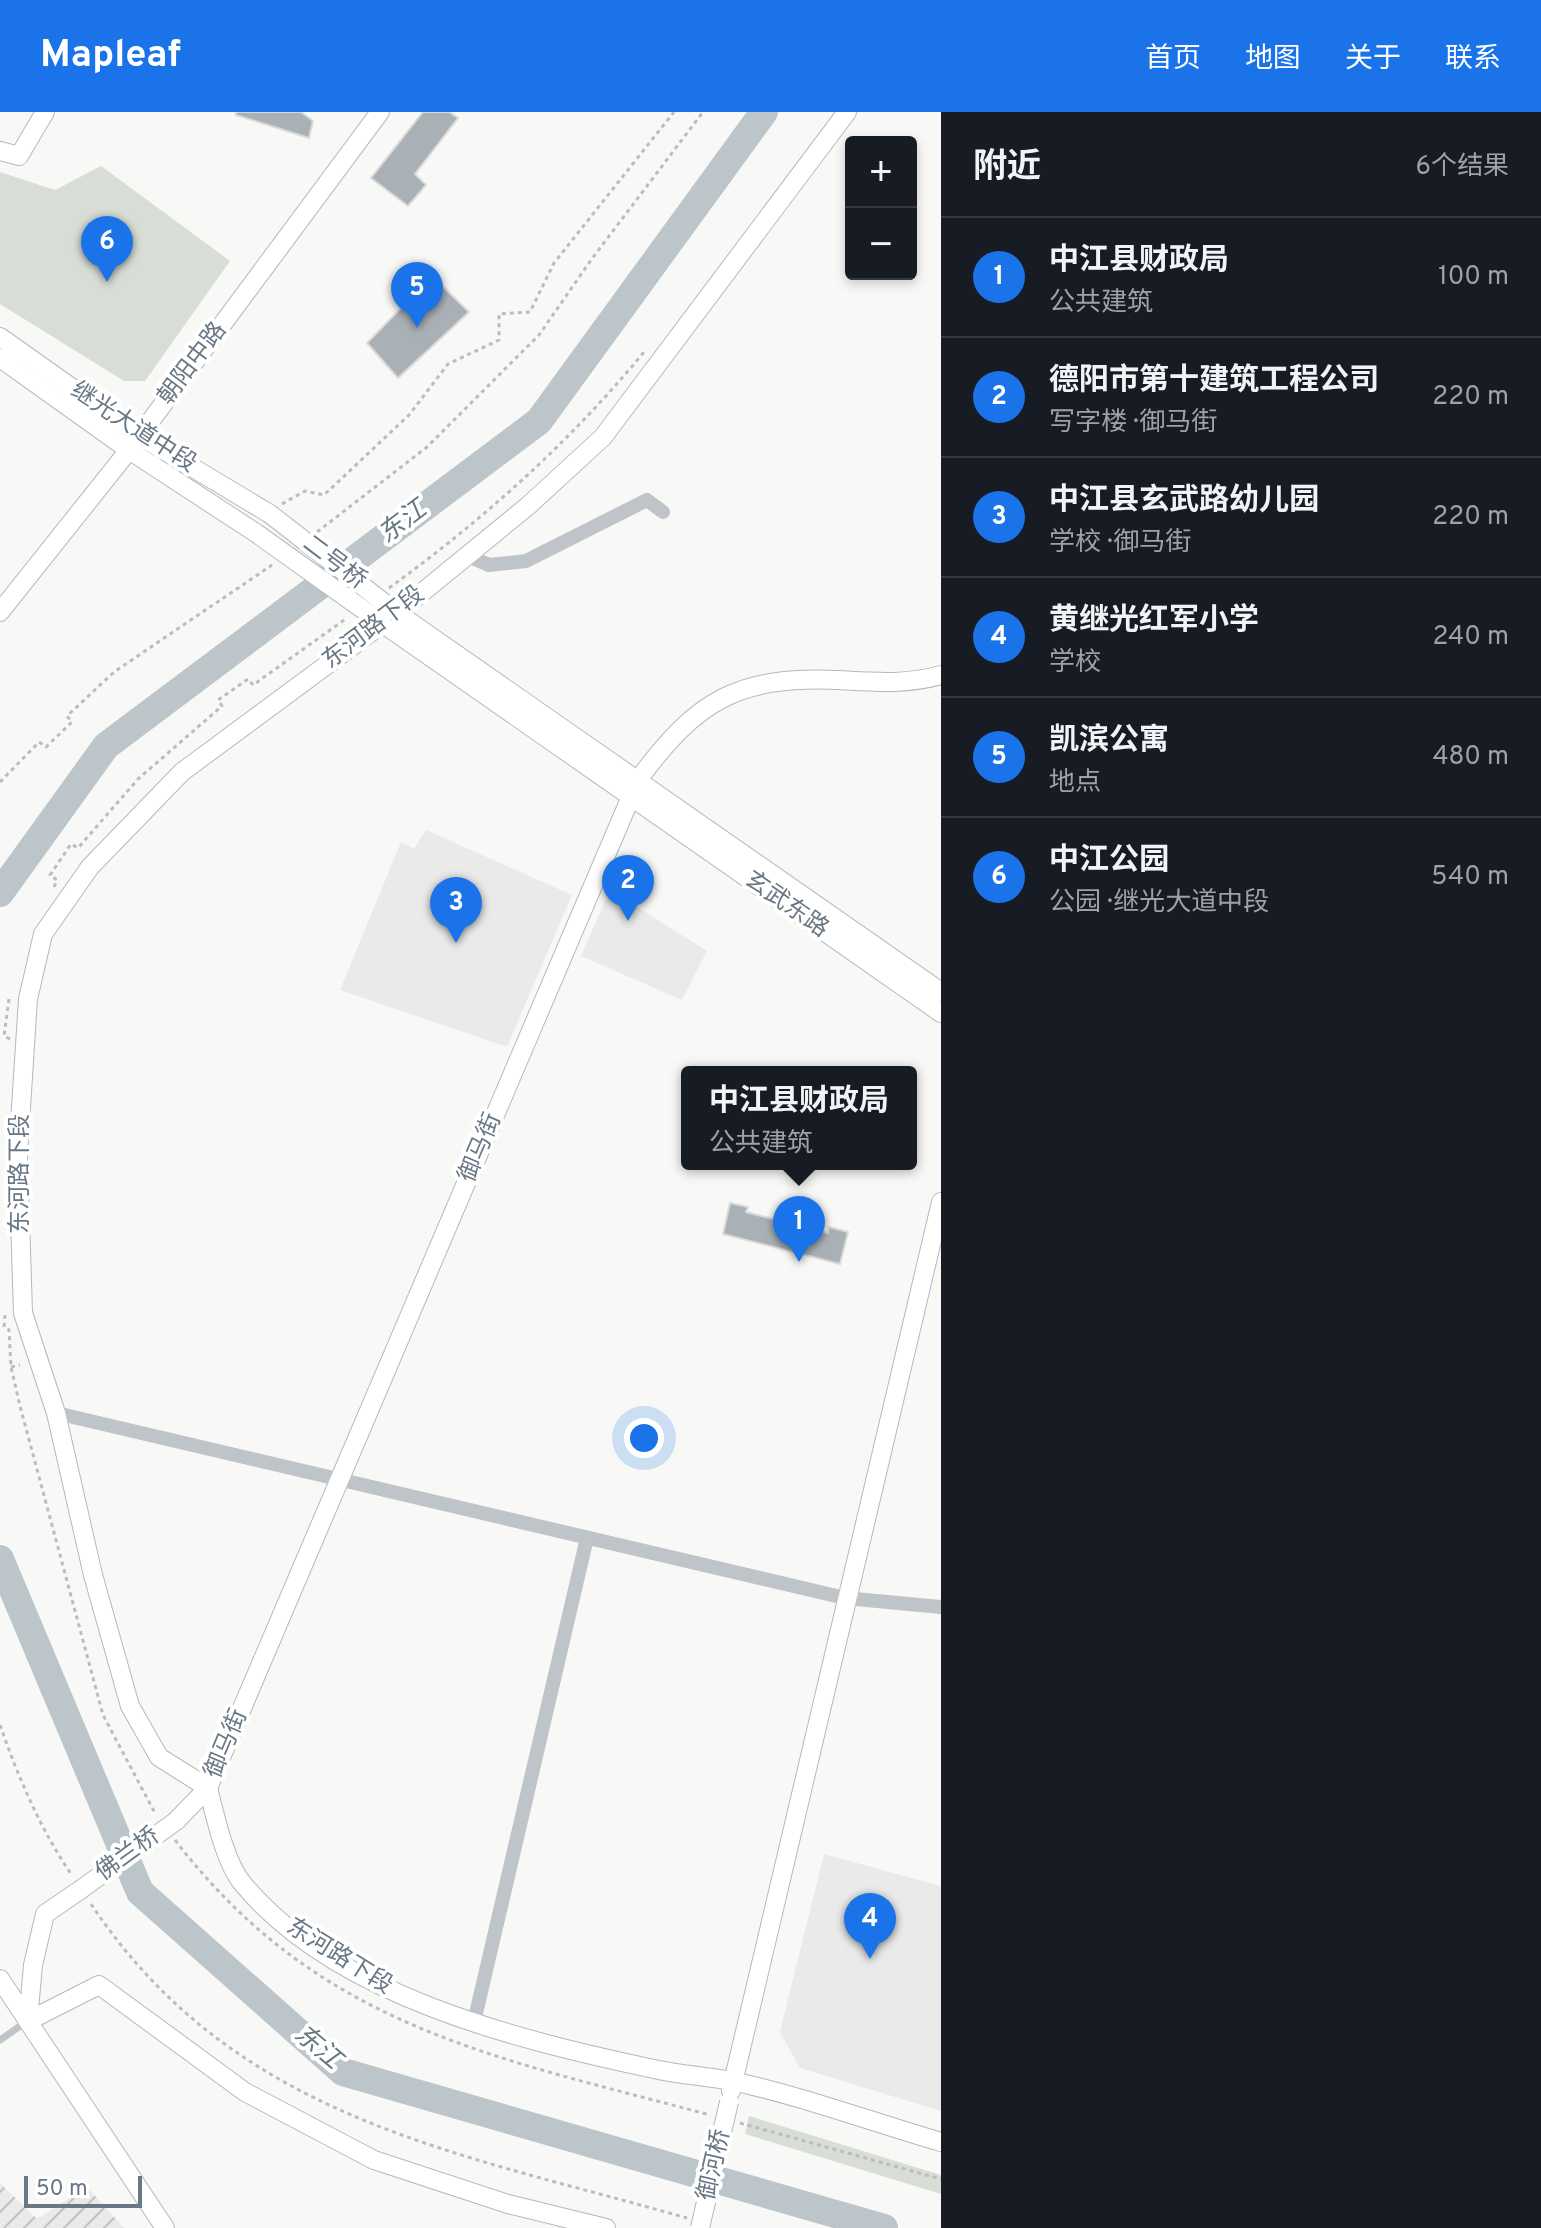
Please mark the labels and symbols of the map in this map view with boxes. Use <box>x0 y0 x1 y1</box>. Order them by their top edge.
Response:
pin: 6 <box>81 216 133 282</box>
pin: 5 <box>391 262 443 328</box>
street label: 朝阳中路 <box>152 317 234 411</box>
street label: 继光大道中段 <box>64 376 202 480</box>
water label: 东江 <box>372 492 436 552</box>
street label: 二号桥 <box>296 529 372 597</box>
street label: 东河路下段 <box>317 580 431 676</box>
pin: 2 <box>602 855 654 921</box>
street label: 玄武东路 <box>738 865 834 945</box>
pin: 3 <box>430 877 482 943</box>
street label: 御马街 <box>453 1109 509 1187</box>
street label: 东河路下段 <box>6 1114 36 1234</box>
pin: 1 <box>773 1196 825 1262</box>
your location <box>624 1418 664 1458</box>
street label: 御马街 <box>199 1705 255 1783</box>
street label: 佛兰桥 <box>90 1822 166 1888</box>
pin: 4 <box>844 1893 896 1959</box>
street label: 东河路下段 <box>280 1912 398 2002</box>
water label: 东江 <box>286 2019 350 2079</box>
street label: 御河桥 <box>692 2127 738 2203</box>
scale bar <box>24 2172 142 2208</box>

